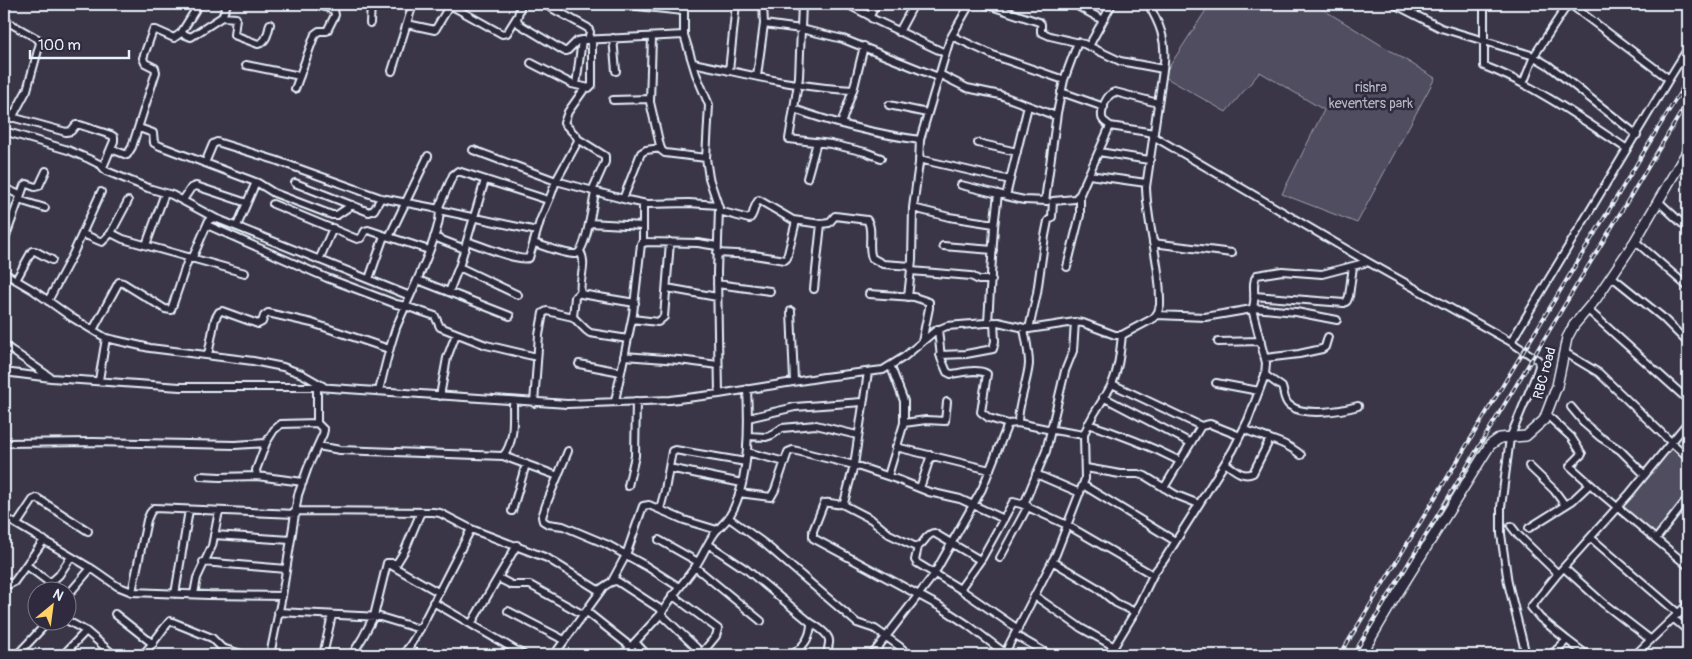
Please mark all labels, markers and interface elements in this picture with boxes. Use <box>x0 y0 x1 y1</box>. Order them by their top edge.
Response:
scale bar <box>30 28 129 60</box>
text: 100 m <box>38 36 81 55</box>
park label: rishra keventers park <box>1329 79 1413 112</box>
street label: RBC road <box>1529 345 1560 401</box>
north arrow <box>28 582 78 632</box>
text: N <box>50 585 66 605</box>

